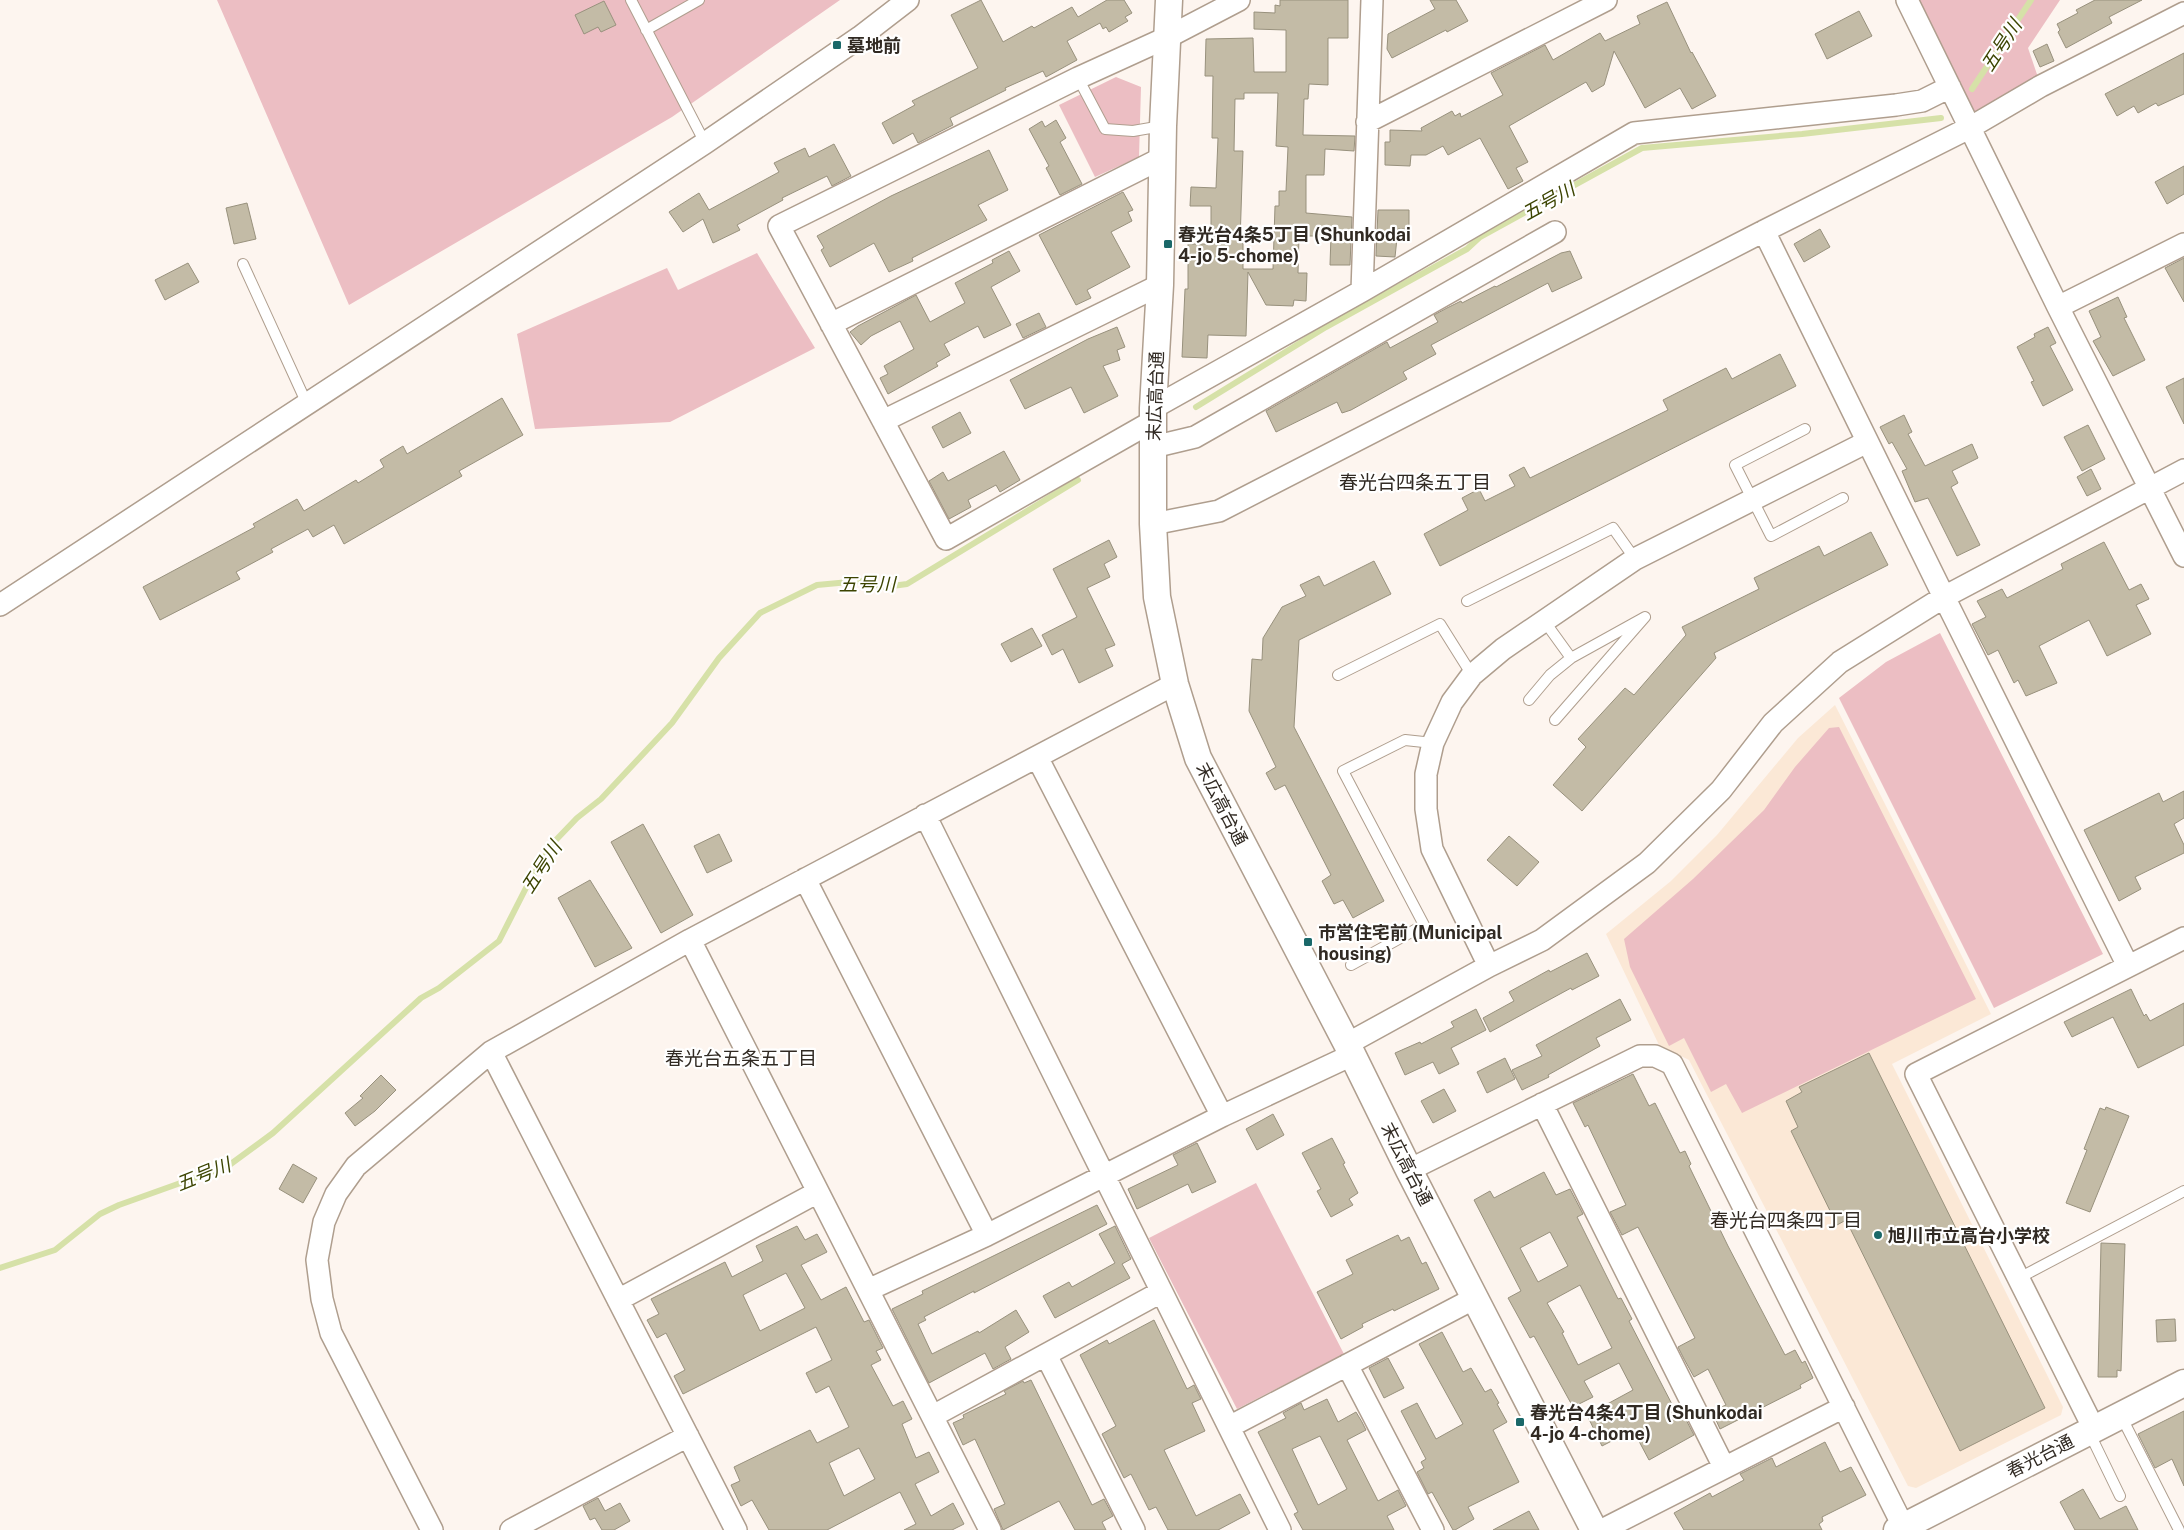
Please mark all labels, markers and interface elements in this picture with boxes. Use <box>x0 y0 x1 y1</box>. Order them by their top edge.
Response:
water label: 五号川 <box>1976 13 2027 75</box>
place label: 墓地前 <box>847 35 901 56</box>
marker: 墓地前 <box>831 39 843 51</box>
water label: 五号川 <box>1518 177 1580 224</box>
place label: 春光台4条5丁目 (Shunkodai 4-jo 5-chome) <box>1178 224 1411 266</box>
marker: 春光台4条5丁目 (Shunkodai 4-jo 5-chome) <box>1162 238 1174 250</box>
street label: 末広高台通 <box>1143 351 1167 441</box>
district label: 春光台四条五丁目 <box>1339 471 1491 493</box>
water label: 五号川 <box>838 573 897 595</box>
street label: 末広高台通 <box>1192 759 1252 849</box>
water label: 五号川 <box>516 835 567 897</box>
place label: 市営住宅前 (Municipal housing) <box>1318 922 1503 964</box>
marker: 市営住宅前 (Municipal housing) <box>1302 936 1314 948</box>
district label: 春光台五条五丁目 <box>665 1047 817 1069</box>
street label: 末広高台通 <box>1377 1119 1437 1209</box>
water label: 五号川 <box>172 1152 235 1195</box>
district label: 春光台四条四丁目 <box>1710 1209 1862 1231</box>
place label: 旭川市立高台小学校 <box>1888 1225 2050 1246</box>
marker: 旭川市立高台小学校 <box>1872 1229 1884 1241</box>
place label: 春光台4条4丁目 (Shunkodai 4-jo 4-chome) <box>1530 1402 1763 1444</box>
marker: 春光台4条4丁目 (Shunkodai 4-jo 4-chome) <box>1514 1416 1526 1428</box>
street label: 春光台通 <box>2003 1430 2077 1482</box>

